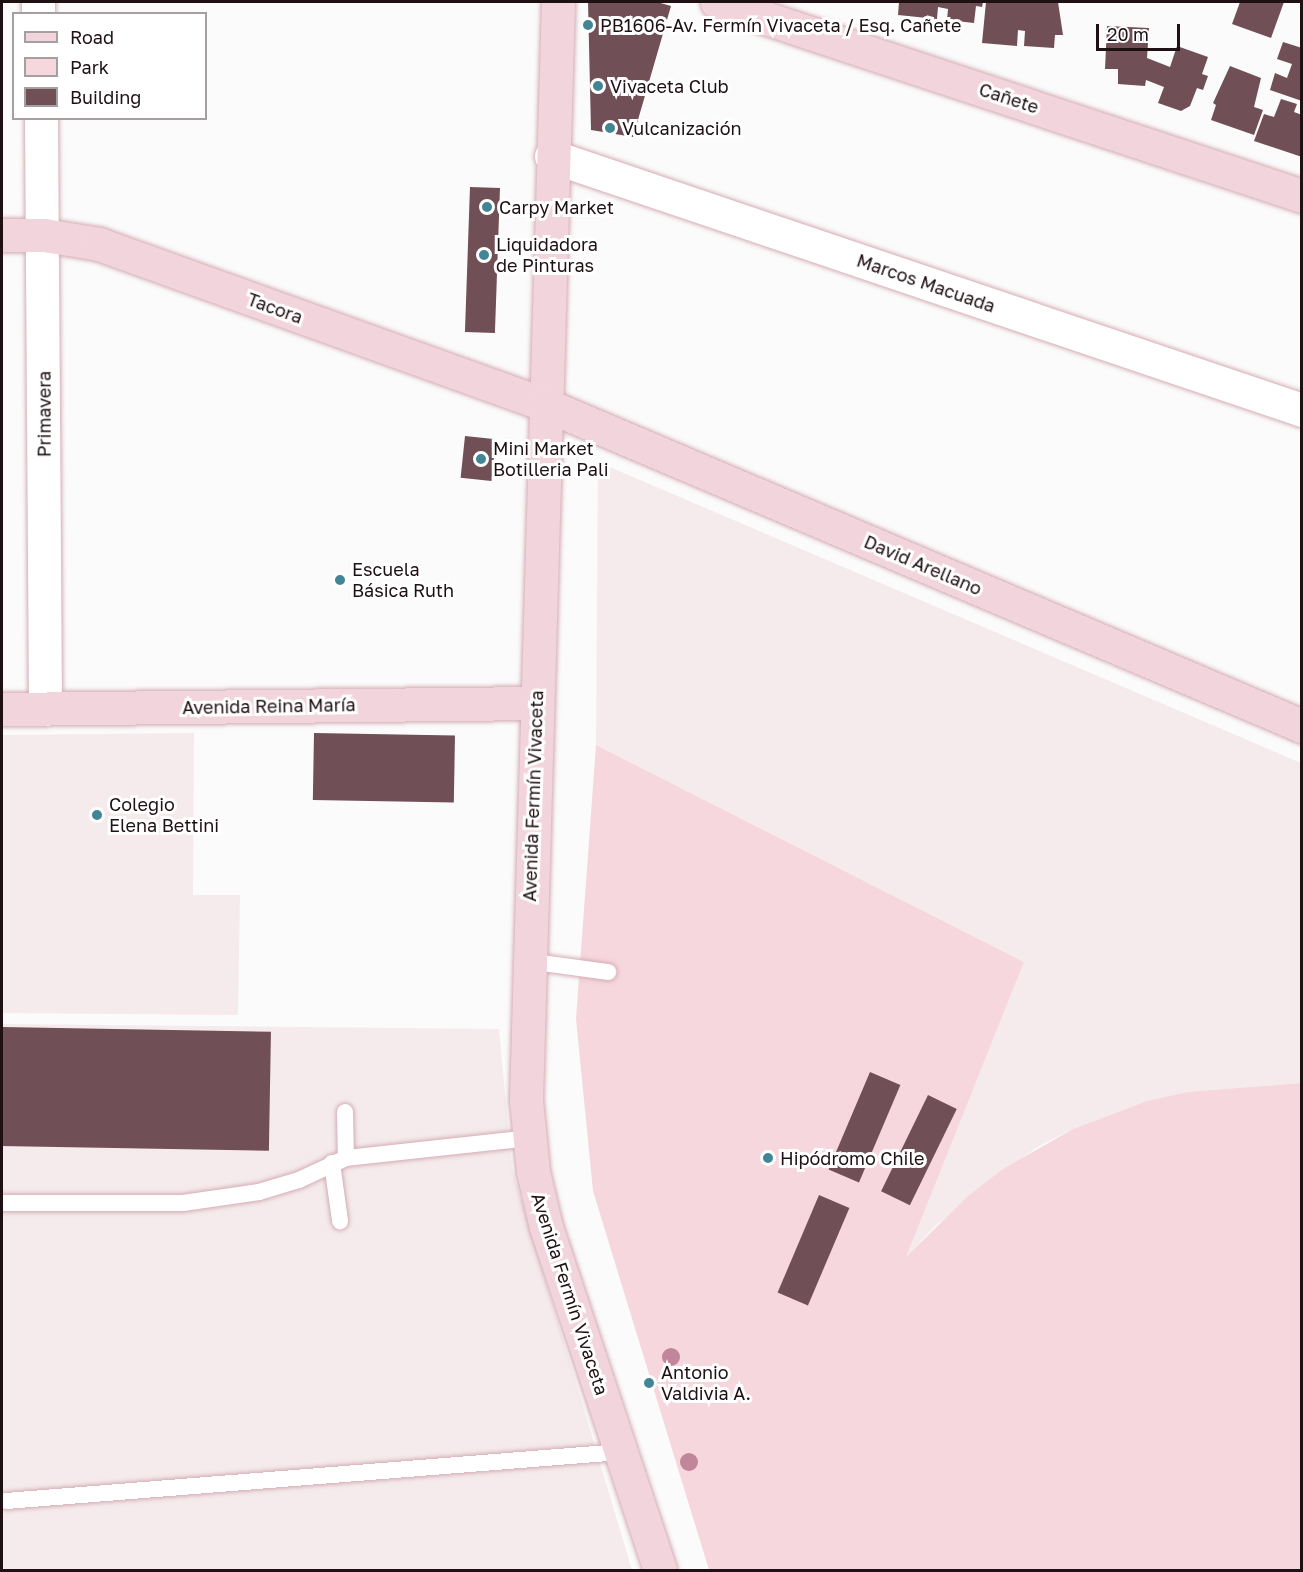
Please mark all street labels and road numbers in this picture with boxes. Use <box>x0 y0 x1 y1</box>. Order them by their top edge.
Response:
street label: Cañete <box>976 78 1042 118</box>
street label: Marcos Macuada <box>854 249 998 317</box>
street label: Tacora <box>244 288 306 328</box>
street label: Primavera <box>33 371 55 457</box>
street label: David Arellano <box>861 530 985 600</box>
street label: Avenida Fermín Vivaceta <box>519 690 547 902</box>
street label: Avenida Reina María <box>182 694 356 718</box>
street label: Avenida Fermín Vivaceta <box>527 1190 613 1398</box>

